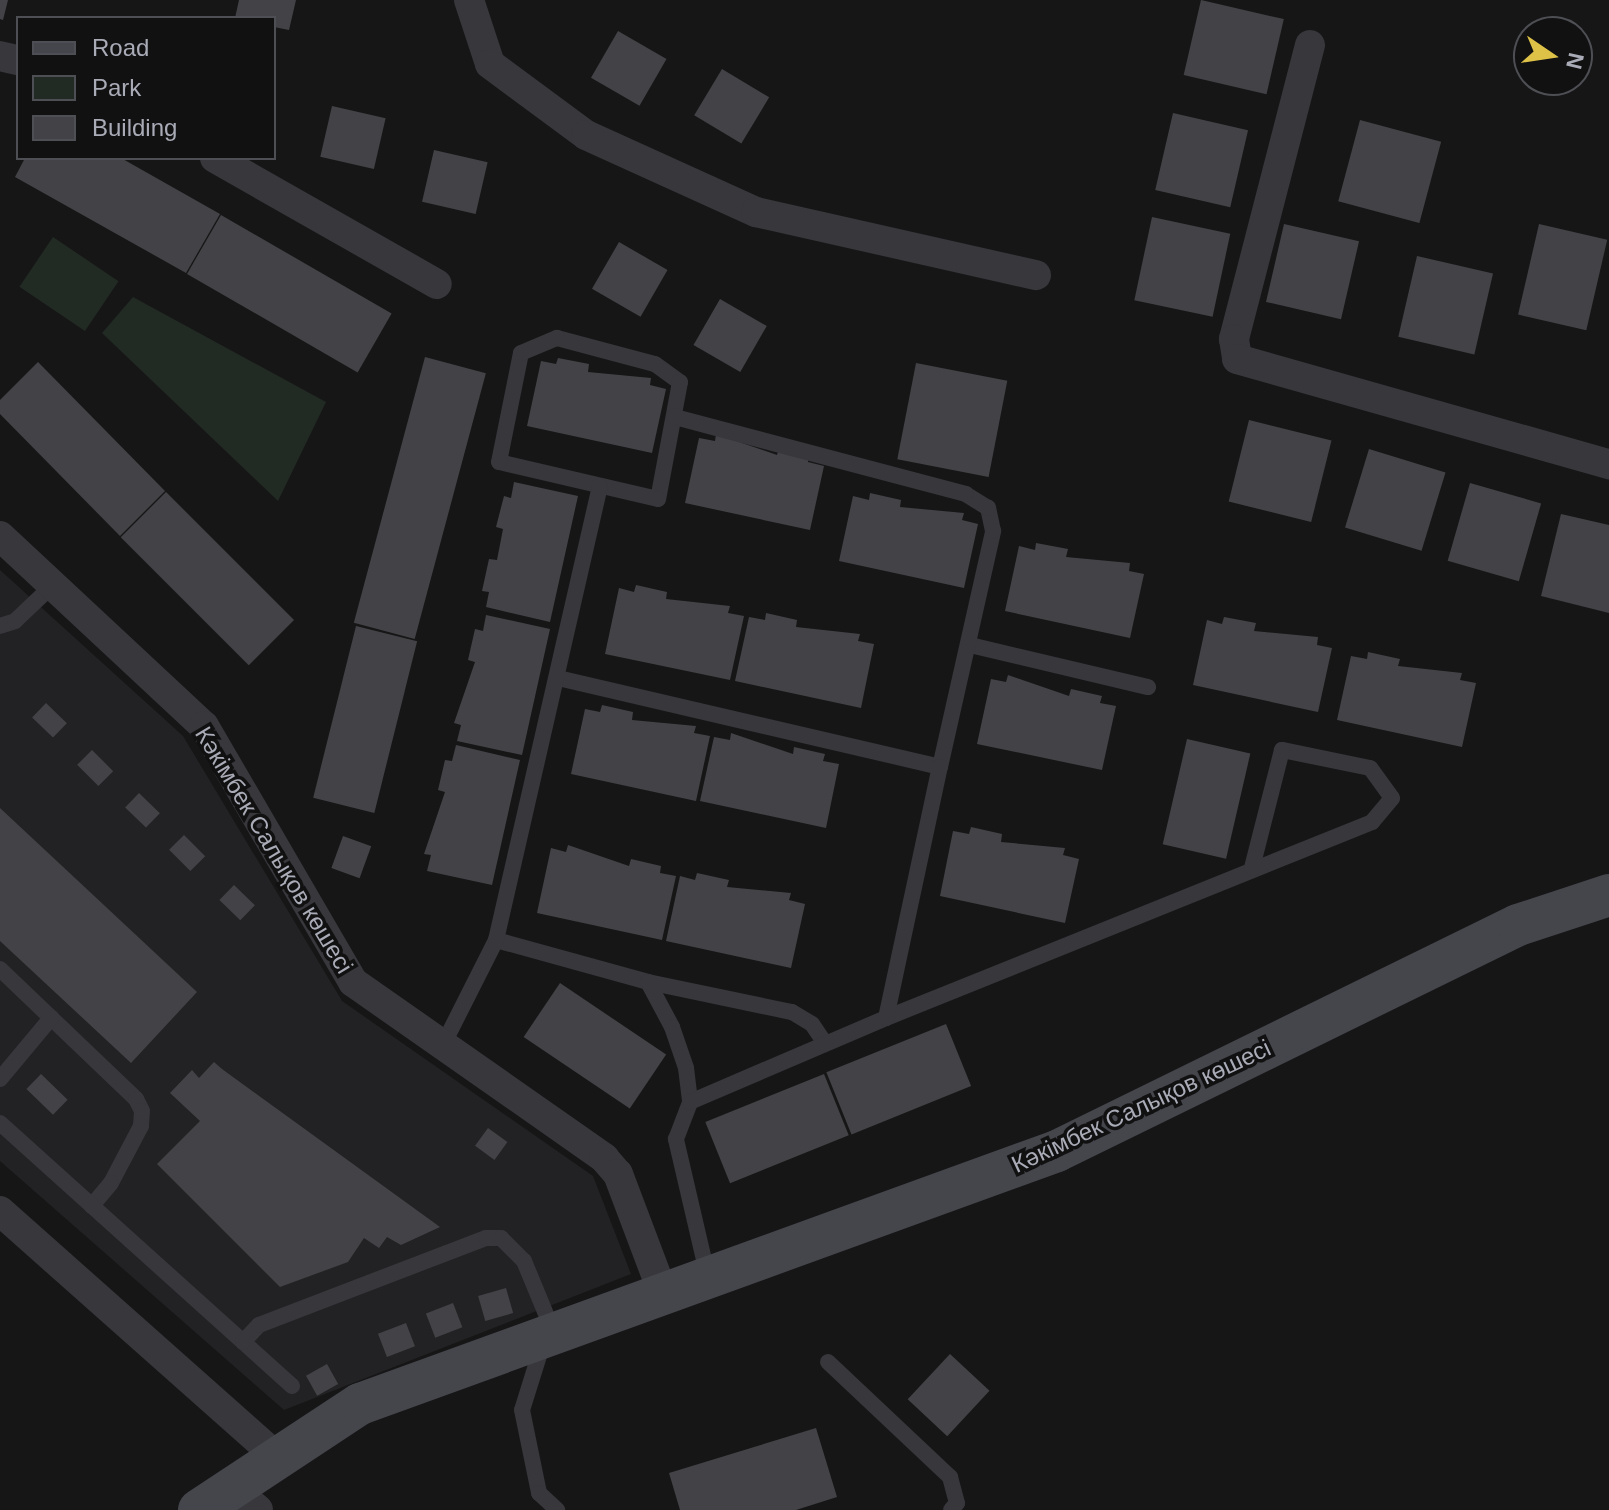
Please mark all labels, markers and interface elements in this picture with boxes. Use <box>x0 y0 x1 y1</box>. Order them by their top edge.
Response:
legend <box>16 16 276 160</box>
north arrow <box>1513 16 1593 96</box>
text: Road <box>92 34 149 61</box>
text: N <box>1561 51 1589 72</box>
text: Park <box>92 74 141 101</box>
text: Building <box>92 114 177 141</box>
street label: Кәкімбек Салықов көшесі <box>189 721 359 979</box>
street label: Кәкімбек Салықов көшесі <box>1007 1033 1275 1179</box>

